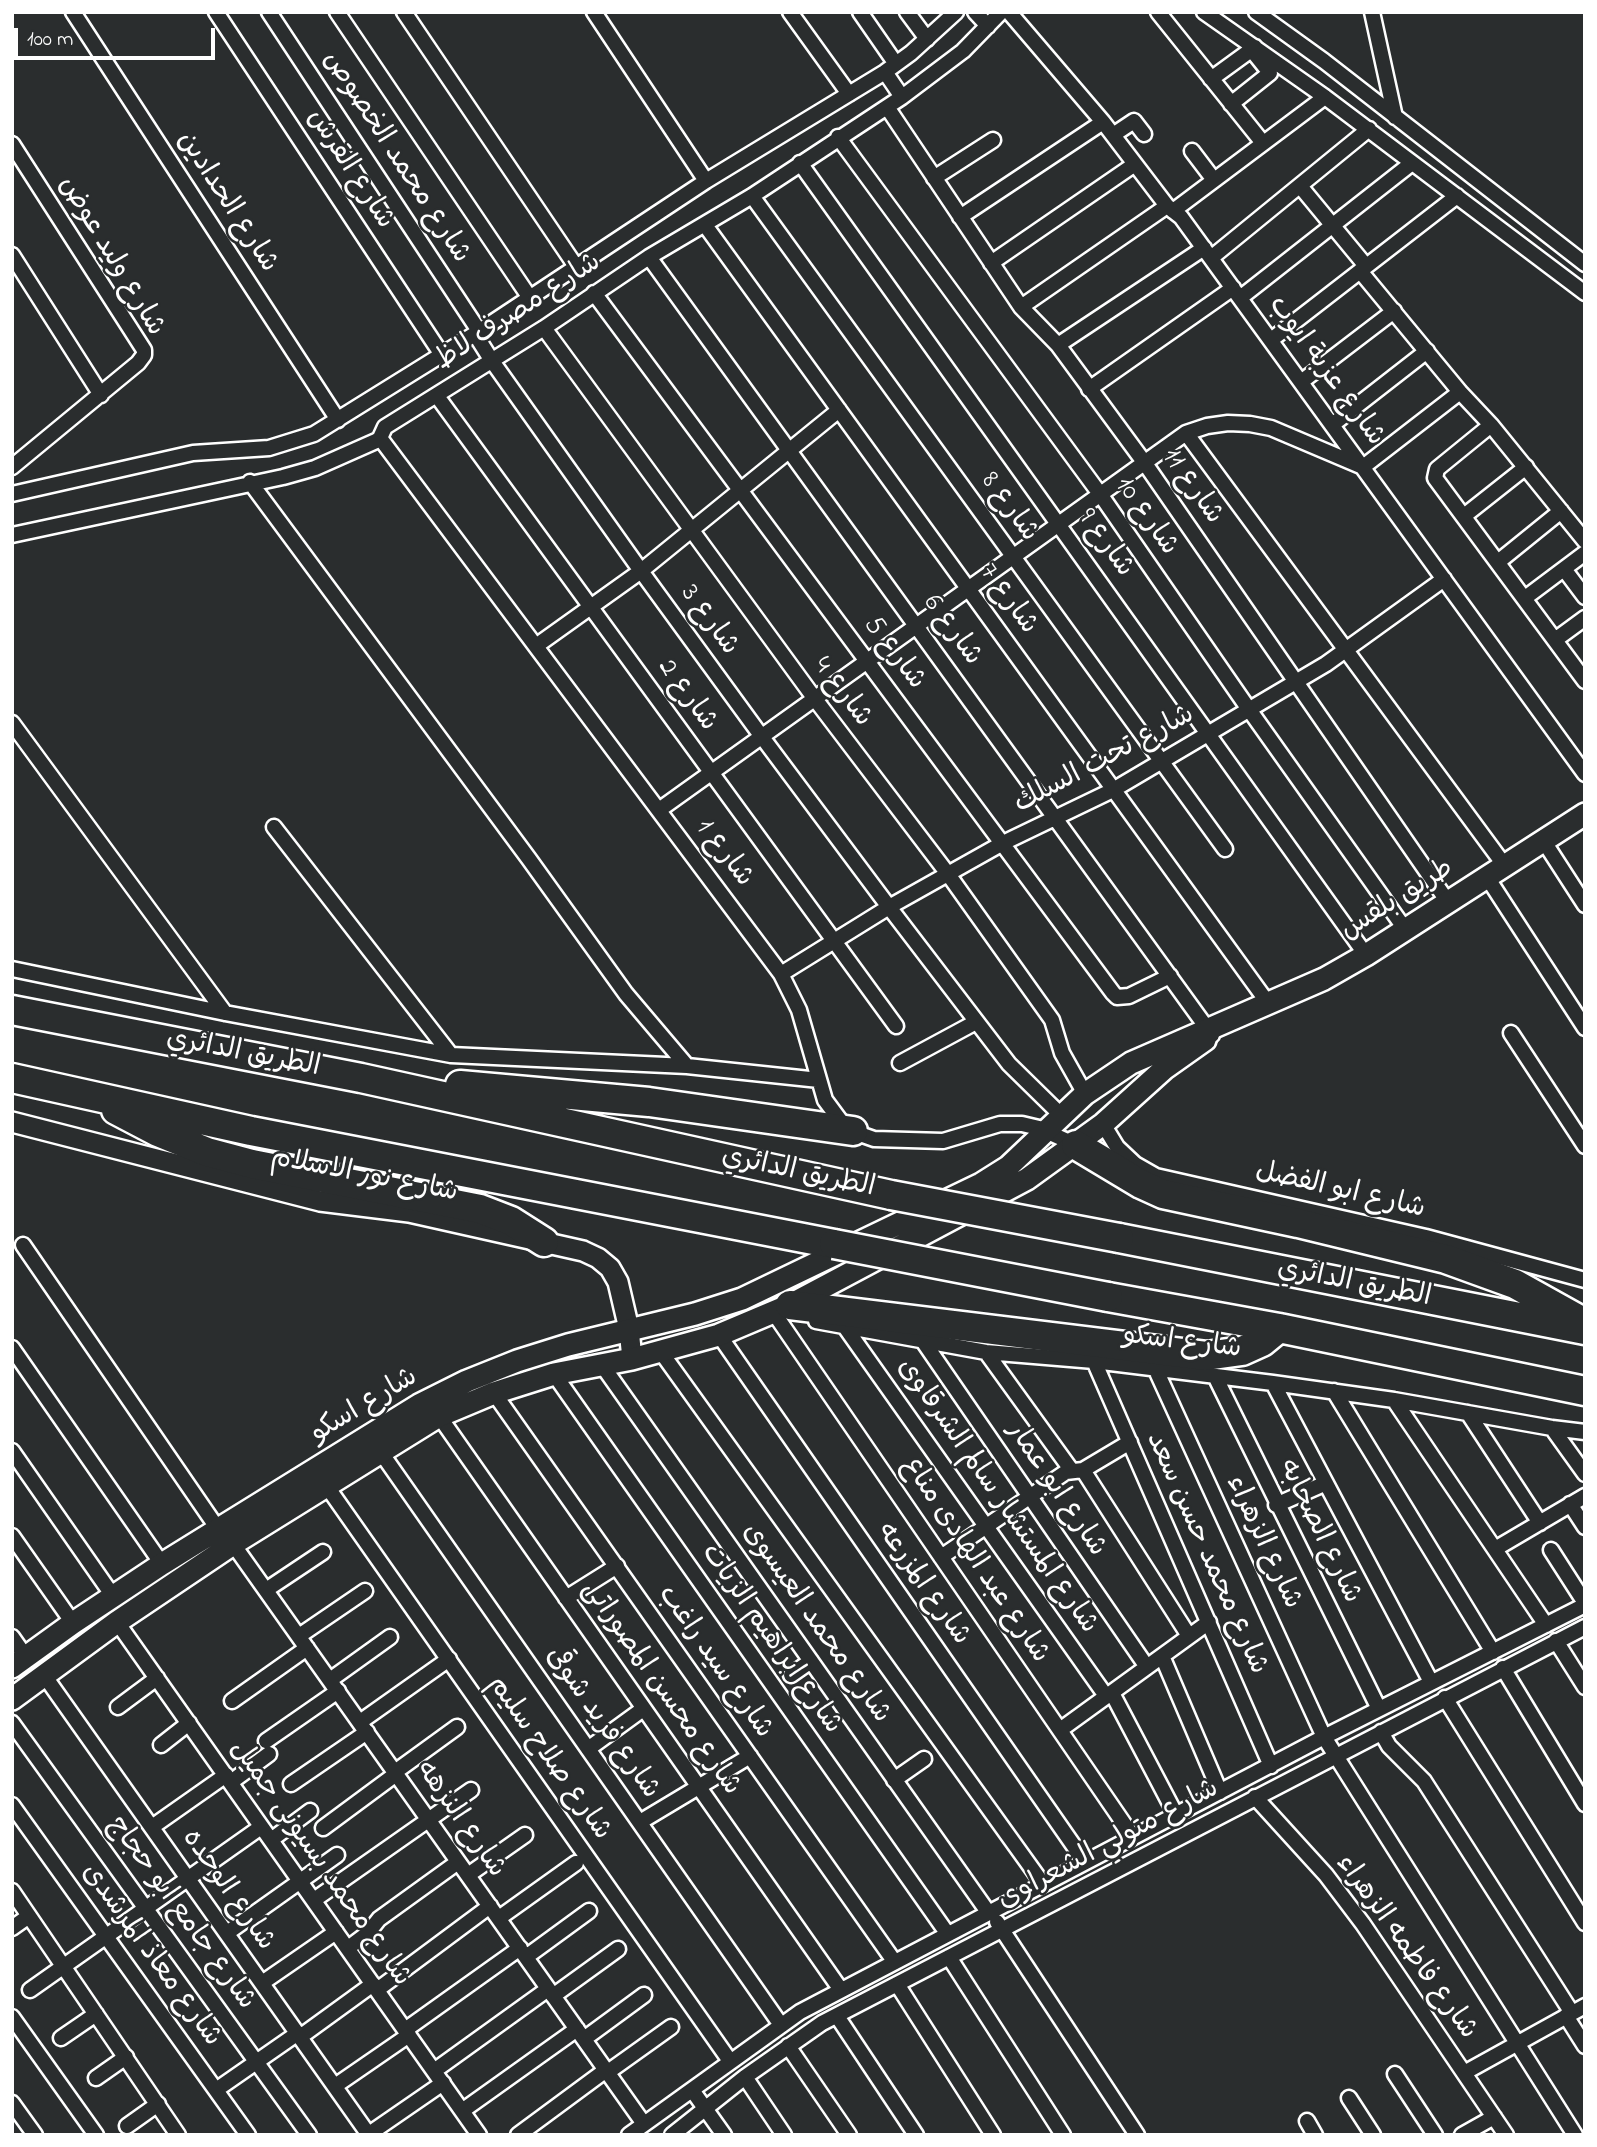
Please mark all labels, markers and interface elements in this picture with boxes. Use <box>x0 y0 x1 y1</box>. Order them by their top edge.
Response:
scale bar <box>18 14 219 58</box>
text: 100 m <box>27 25 73 55</box>
street label: شارع محمد الخصوص <box>314 45 476 271</box>
street label: شارع القرش <box>298 104 400 236</box>
street label: شارع الحدادين <box>168 126 284 280</box>
street label: شارع وليد عوض <box>49 171 171 343</box>
street label: شارع مصرف لاظ <box>430 247 608 379</box>
street label: شارع عزبة ايوب <box>1259 290 1391 454</box>
street label: شارع 11 <box>1153 442 1229 532</box>
street label: شارع 8 <box>971 467 1045 549</box>
street label: شارع 10 <box>1106 471 1184 563</box>
street label: شارع 9 <box>1068 503 1140 585</box>
street label: شارع 7 <box>970 558 1044 642</box>
street label: شارع 3 <box>671 579 745 663</box>
street label: شارع 6 <box>914 589 988 673</box>
street label: شارع 5 <box>854 611 932 697</box>
street label: شارع 4 <box>804 651 878 735</box>
street label: شارع 2 <box>648 653 724 739</box>
street label: شارع تحت السلك <box>1009 699 1201 823</box>
street label: شارع 1 <box>687 813 759 895</box>
street label: طريق بلقس <box>1335 853 1461 949</box>
street label: الطريق الدائري <box>163 1024 323 1086</box>
street label: الطريق الدائري <box>718 1141 878 1207</box>
street label: شارع نور الاسلام <box>268 1142 460 1212</box>
street label: شارع ابو الفضل <box>1252 1156 1428 1228</box>
street label: الطريق الدائري <box>1274 1254 1434 1316</box>
street label: شارع اسكو <box>1121 1320 1243 1368</box>
street label: شارع المستشار سالم الشرقاوى <box>888 1353 1104 1641</box>
street label: شارع اسكو <box>305 1362 425 1452</box>
street label: شارع ابو عمار <box>998 1416 1112 1564</box>
street label: شارع محمد حسن سعد <box>1136 1428 1274 1680</box>
street label: شارع عبد الهادى مناع <box>893 1451 1055 1671</box>
street label: شارع الصحابه <box>1269 1455 1367 1609</box>
street label: شارع الزهراء <box>1216 1471 1308 1615</box>
street label: شارع محمد العيسوى <box>733 1517 897 1731</box>
street label: شارع المزرعه <box>868 1517 976 1653</box>
street label: شارع ابراهيم الزيات <box>692 1539 848 1741</box>
street label: شارع محسن المصوراتى <box>573 1575 747 1803</box>
street label: شارع سيد راغب <box>649 1580 779 1746</box>
street label: شارع فريد شوقى <box>536 1641 666 1807</box>
street label: شارع صلاح سليم <box>479 1670 617 1848</box>
street label: شارع محمد بسيونى جميل <box>221 1734 417 1994</box>
street label: شارع النزهه <box>406 1755 512 1885</box>
street label: شارع متولي الشعراوى <box>993 1773 1225 1919</box>
street label: شارع جامع ابو حجاج <box>98 1811 262 2017</box>
street label: شارع الوحده <box>173 1824 281 1958</box>
street label: شارع فاطمه الزهراء <box>1327 1849 1483 2047</box>
street label: شارع معاذ المرشدى <box>72 1858 228 2054</box>

